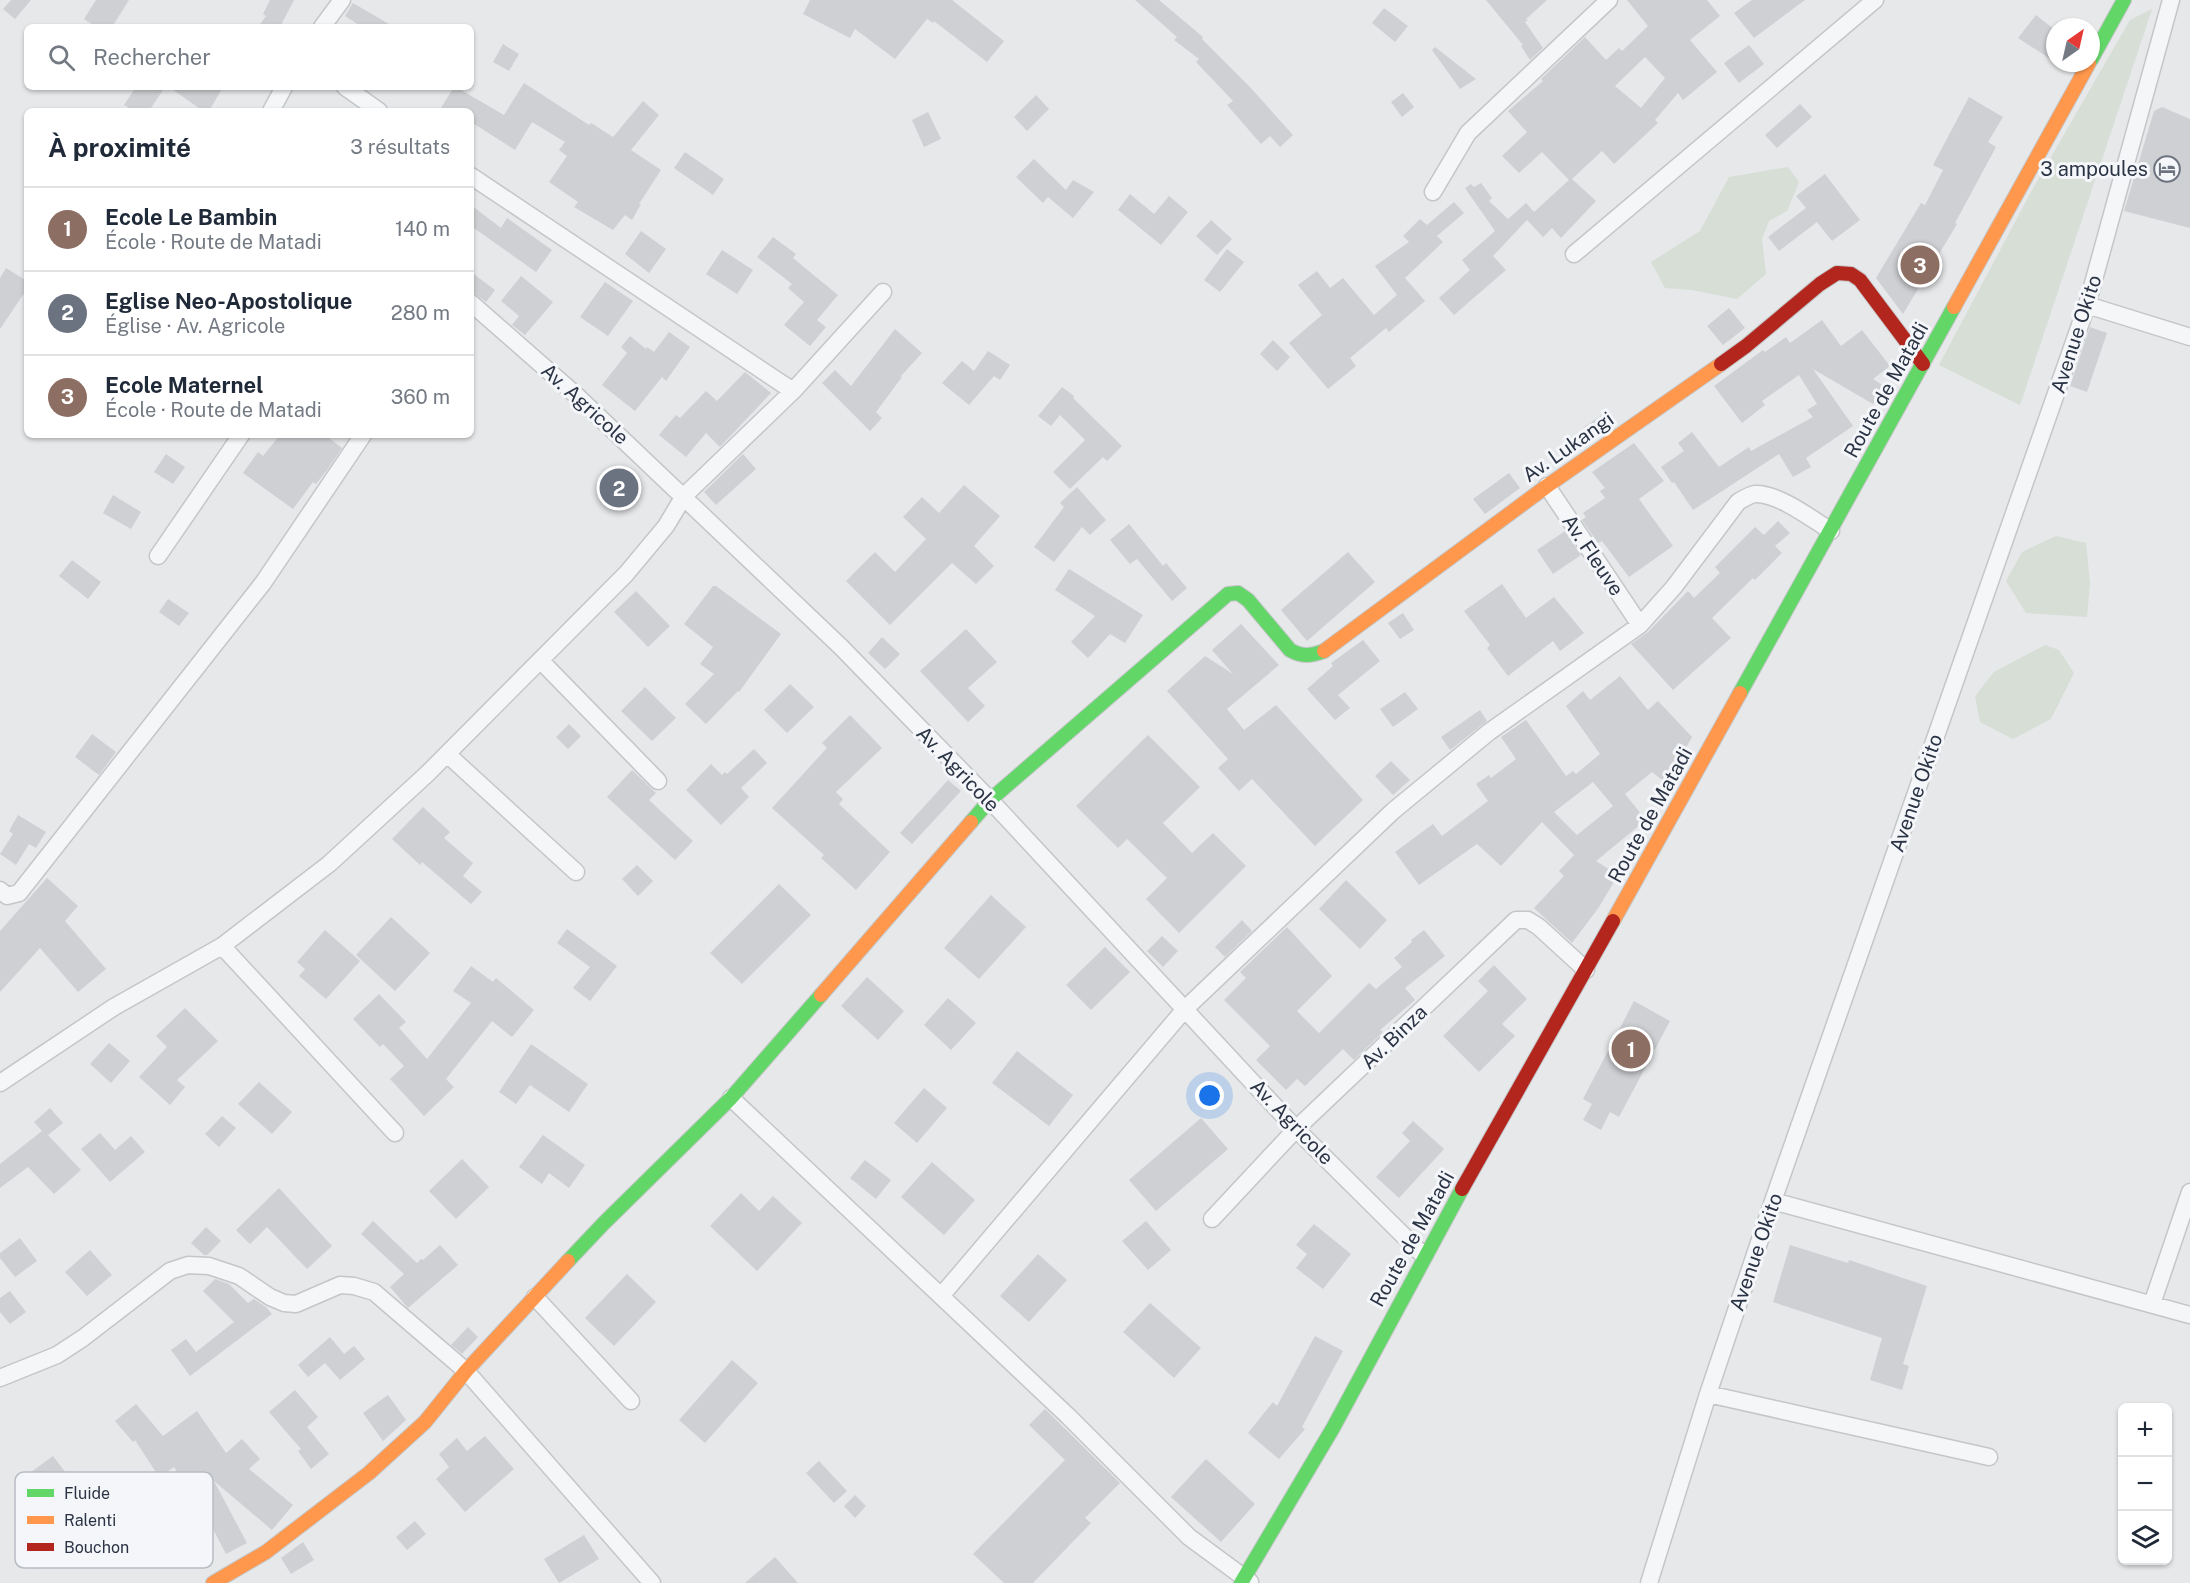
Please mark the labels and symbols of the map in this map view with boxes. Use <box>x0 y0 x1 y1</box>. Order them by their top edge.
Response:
north arrow <box>2046 18 2100 72</box>
hotel icon: 3 ampoules <box>2152 154 2182 184</box>
place label: 3 ampoules <box>2040 157 2148 181</box>
pin: 3 <box>1900 242 1940 288</box>
street label: Avenue Okito <box>2046 272 2106 396</box>
street label: Route de Matadi <box>1839 318 1933 462</box>
street label: Av. Agricole <box>536 358 634 450</box>
street label: Av. Lukangi <box>1518 407 1618 487</box>
pin: 2 <box>600 466 638 510</box>
street label: Av. Fleuve <box>1557 510 1629 600</box>
street label: Av. Agricole <box>911 721 1005 817</box>
street label: Avenue Okito <box>1885 731 1947 855</box>
street label: Route de Matadi <box>1603 743 1697 887</box>
street label: Av. Binza <box>1356 1000 1432 1074</box>
pin: 1 <box>1612 1026 1650 1072</box>
street label: Av. Agricole <box>1245 1074 1339 1170</box>
your location <box>1195 1081 1224 1110</box>
street label: Route de Matadi <box>1365 1167 1459 1311</box>
street label: Avenue Okito <box>1725 1190 1787 1314</box>
legend <box>15 1472 213 1568</box>
text: Fluide <box>64 1484 110 1503</box>
text: Ralenti <box>64 1511 116 1530</box>
text: Bouchon <box>64 1538 129 1557</box>

